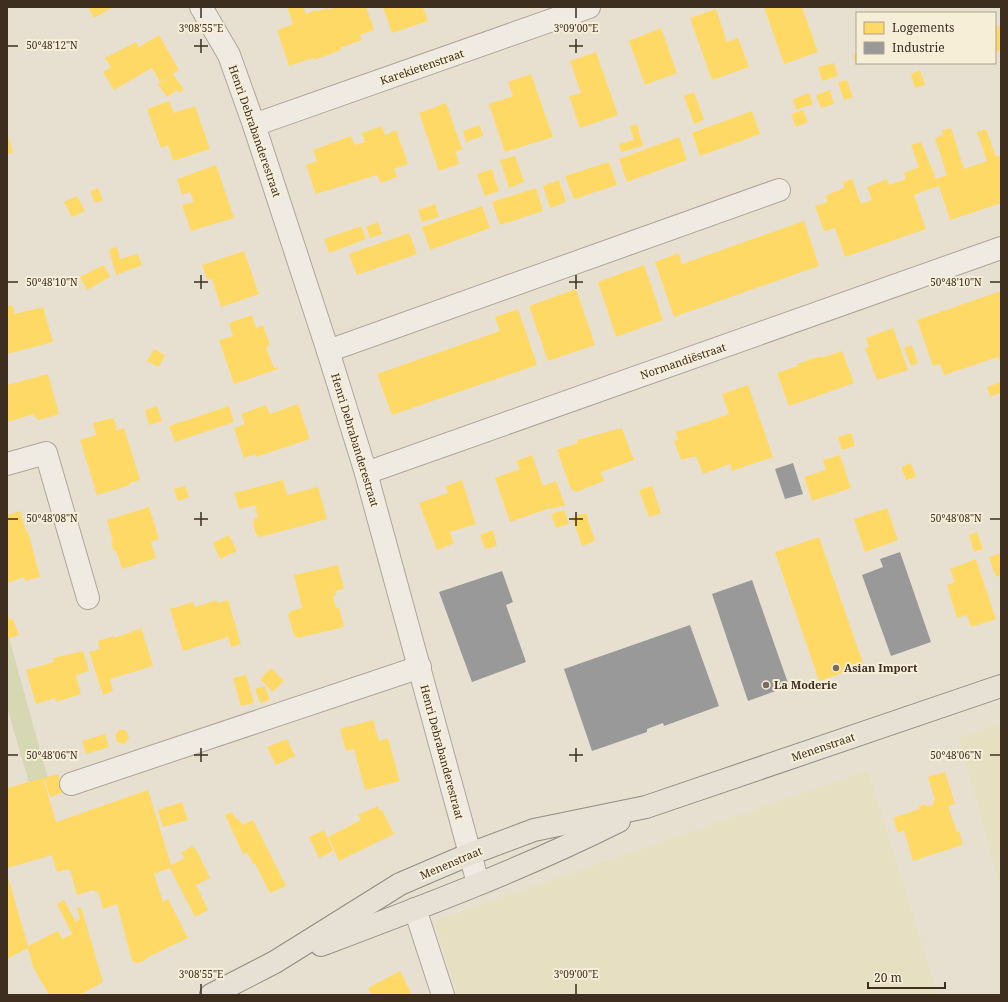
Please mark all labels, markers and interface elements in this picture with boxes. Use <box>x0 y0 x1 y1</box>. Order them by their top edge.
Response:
legend <box>856 12 996 64</box>
text: Logements <box>892 19 954 36</box>
text: 3°08'55"E <box>179 21 223 35</box>
text: 3°09'00"E <box>554 21 598 35</box>
text: 50°48'12"N <box>26 38 78 52</box>
text: Industrie <box>892 39 945 56</box>
street label: Karekietenstraat <box>378 45 466 88</box>
street label: Henri Debrabanderestraat <box>226 63 285 199</box>
text: 50°48'10"N <box>26 275 78 289</box>
text: 50°48'10"N <box>930 275 982 289</box>
street label: Normandiëstraat <box>638 339 728 382</box>
street label: Henri Debrabanderestraat <box>328 371 383 509</box>
text: 50°48'08"N <box>26 511 78 525</box>
text: 50°48'08"N <box>930 511 982 525</box>
place label: Asian Import <box>844 660 918 675</box>
marker: Asian Import <box>831 663 841 673</box>
place label: La Moderie <box>774 677 837 692</box>
marker: La Moderie <box>761 680 771 690</box>
street label: Henri Debrabanderestraat <box>417 683 468 821</box>
street label: Menenstraat <box>789 729 857 764</box>
text: 50°48'06"N <box>26 748 78 762</box>
text: 50°48'06"N <box>930 748 982 762</box>
street label: Menenstraat <box>417 843 484 882</box>
scale bar <box>868 964 945 990</box>
text: 3°08'55"E <box>179 967 223 981</box>
text: 3°09'00"E <box>554 967 598 981</box>
text: 20 m <box>874 969 902 986</box>

